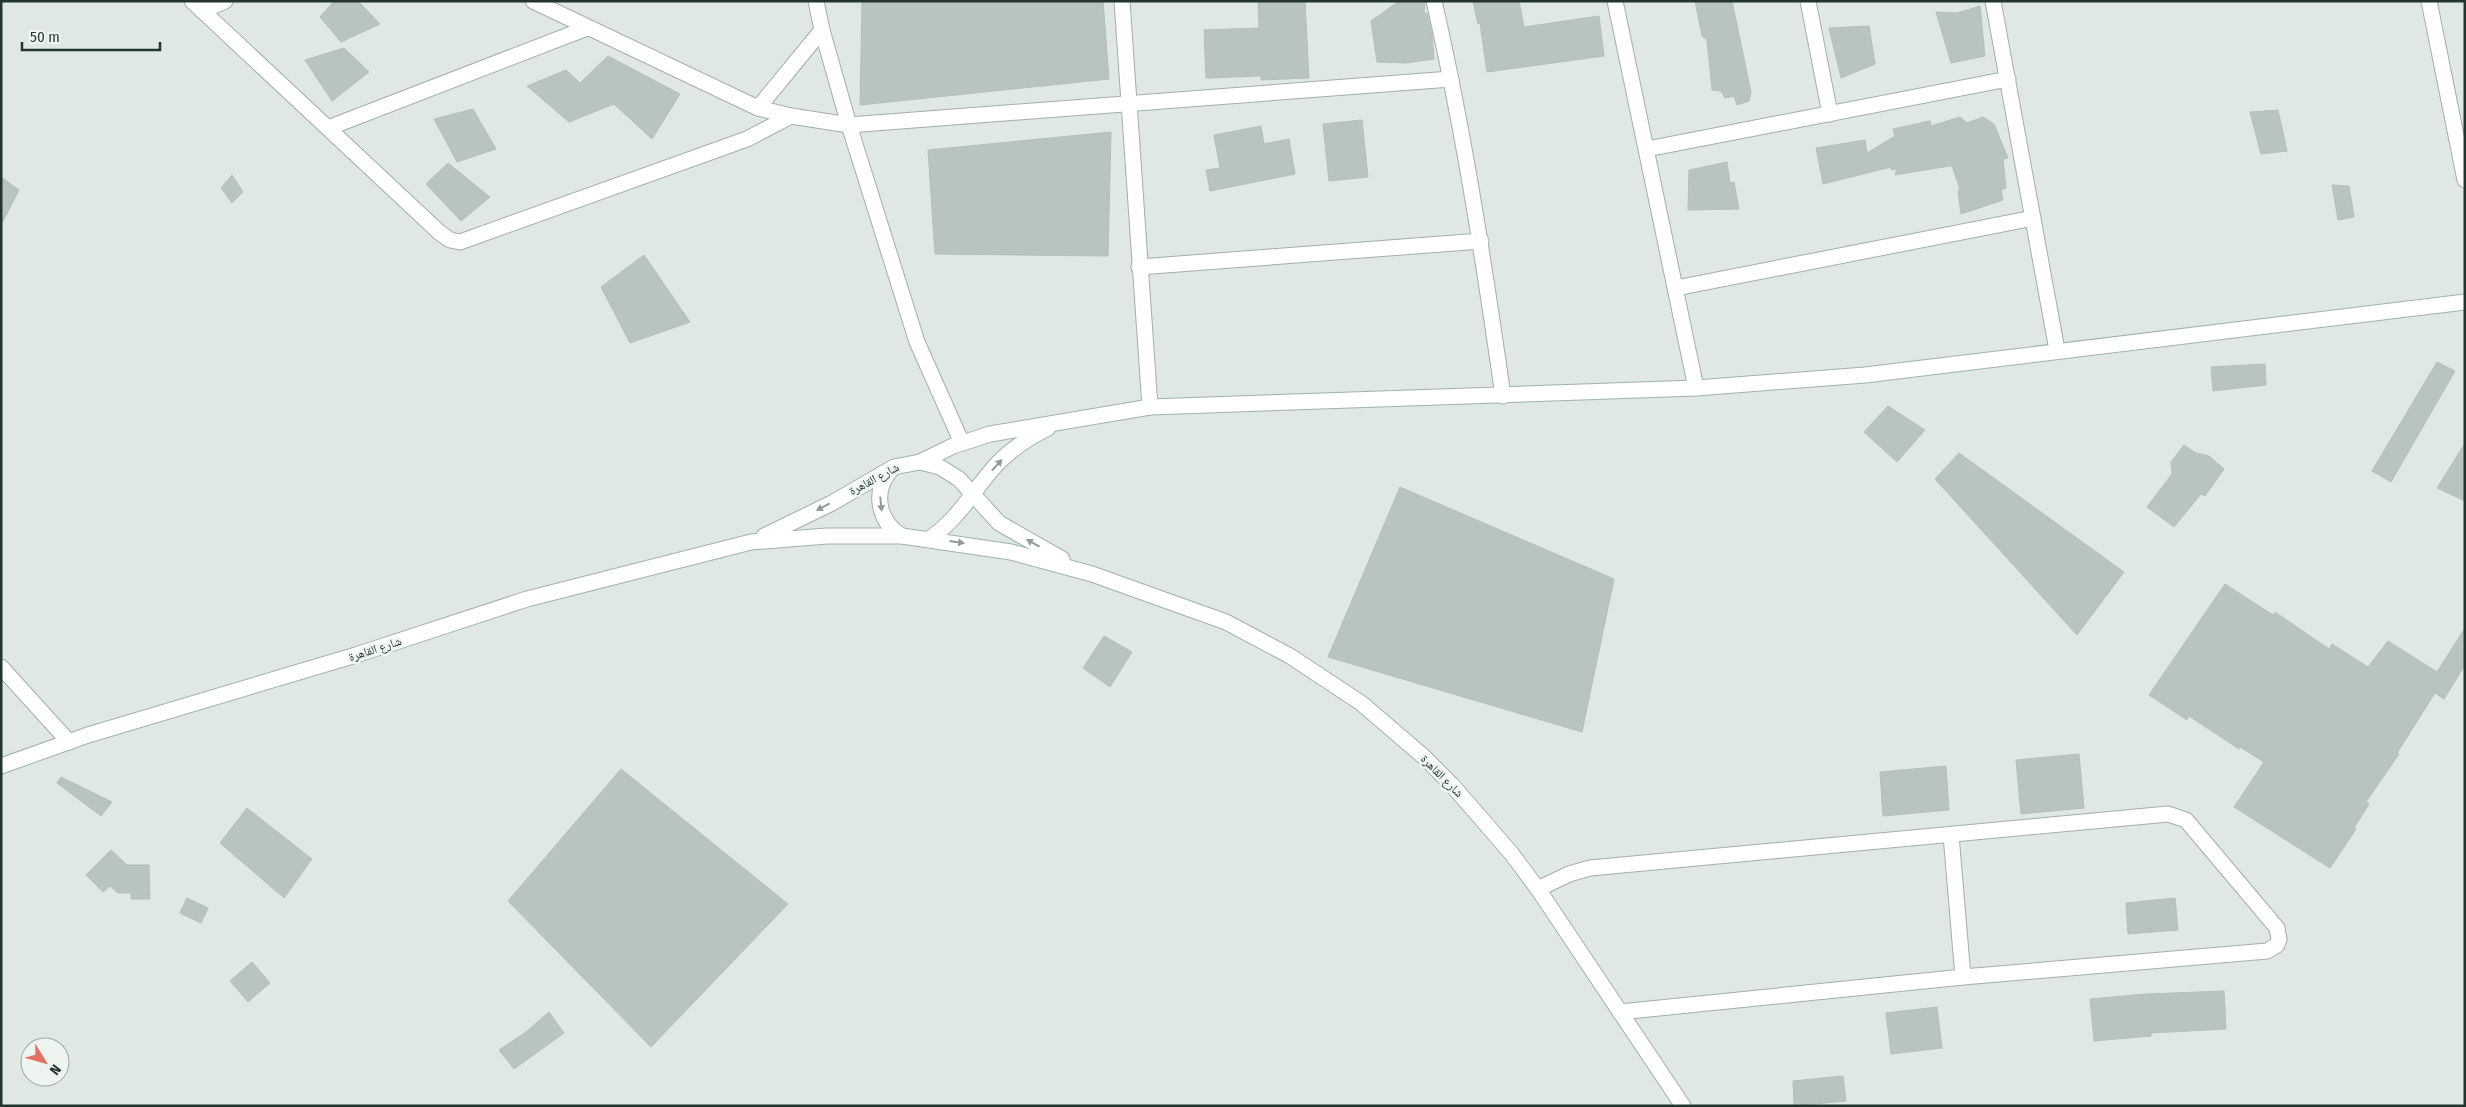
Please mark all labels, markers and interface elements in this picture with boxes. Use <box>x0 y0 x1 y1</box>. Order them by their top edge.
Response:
scale bar <box>22 20 160 52</box>
text: 50 m <box>30 28 60 46</box>
one-way arrow <box>991 459 1003 471</box>
street label: شارع القاهرة <box>847 460 902 499</box>
one-way arrow <box>877 496 885 512</box>
one-way arrow <box>816 503 831 511</box>
one-way arrow <box>1027 538 1040 547</box>
one-way arrow <box>949 539 965 547</box>
street label: شارع القاهرة <box>347 634 404 665</box>
street label: شارع القاهرة <box>1417 752 1466 801</box>
north arrow <box>20 1037 70 1087</box>
text: N <box>46 1061 64 1078</box>

